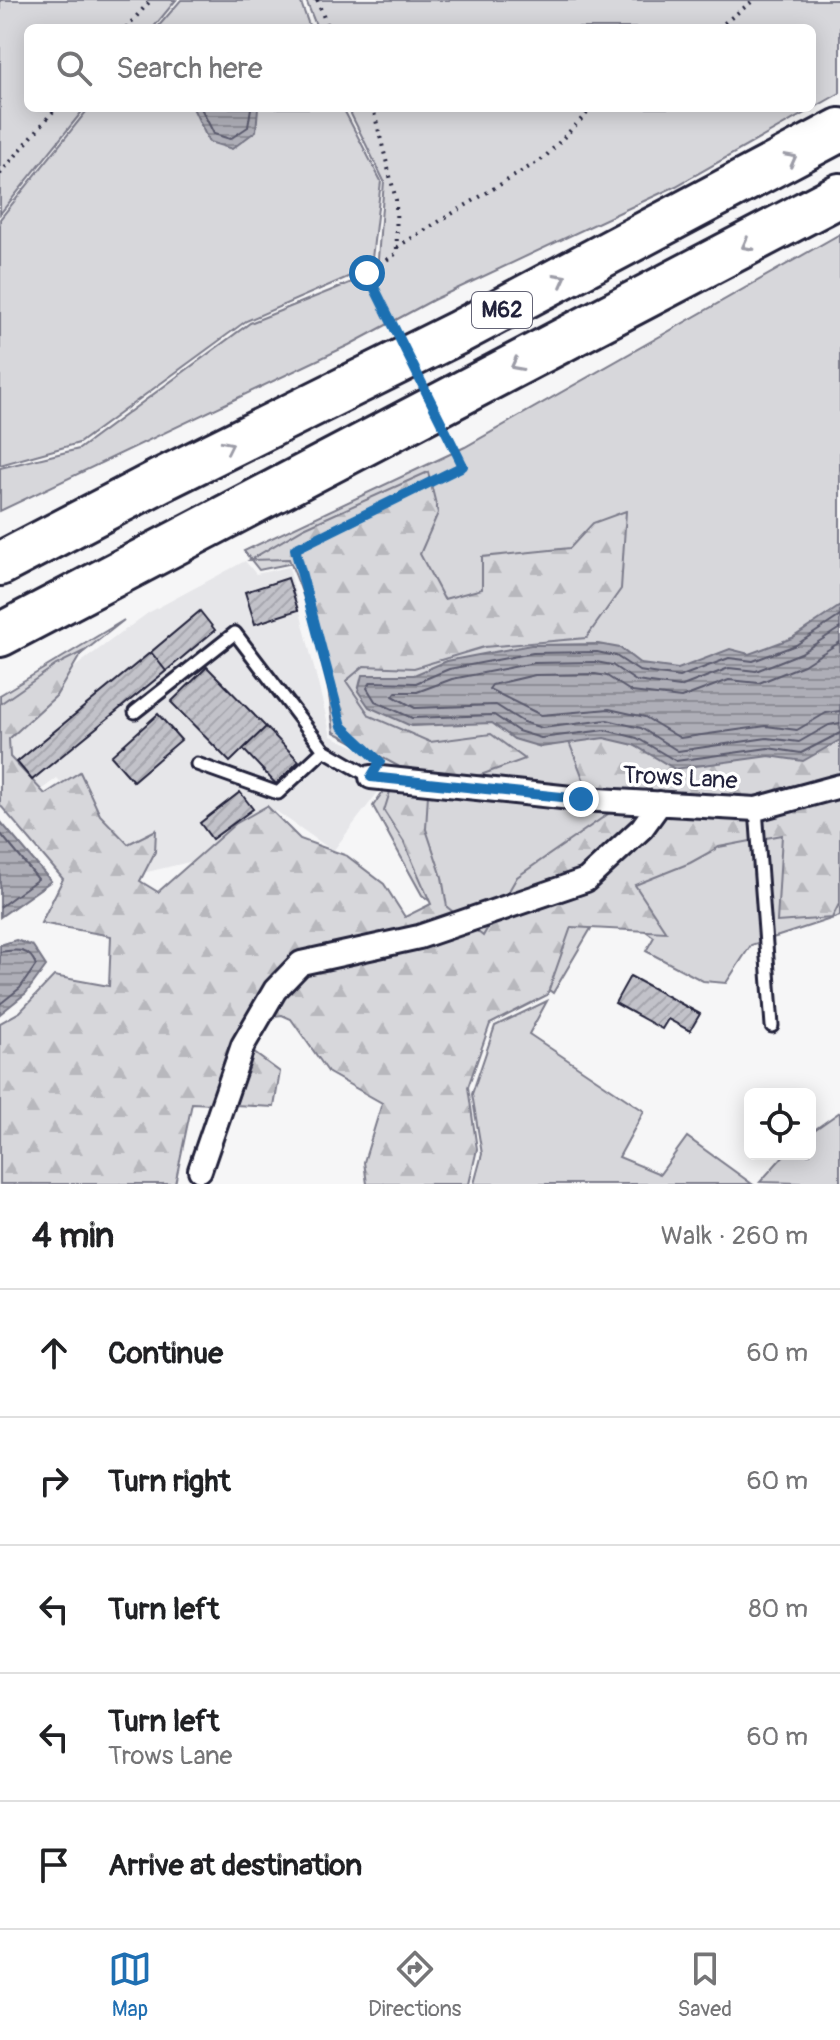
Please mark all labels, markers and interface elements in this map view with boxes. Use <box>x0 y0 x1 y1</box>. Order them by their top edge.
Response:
search box <box>24 24 816 112</box>
icon: search <box>52 46 96 90</box>
text: Search here <box>116 50 263 87</box>
one-way arrow <box>783 153 798 168</box>
one-way arrow <box>740 235 755 250</box>
route start <box>349 255 385 291</box>
one-way arrow <box>552 273 567 288</box>
road number: M62 <box>472 292 532 328</box>
one-way arrow <box>510 356 525 371</box>
one-way arrow <box>220 440 235 456</box>
street label: Trows Lane <box>622 761 738 795</box>
route end <box>563 781 599 817</box>
map controls <box>744 1088 816 1160</box>
button: locate <box>744 1088 816 1160</box>
text: 4 min <box>32 1215 114 1258</box>
text: Walk · 260 m <box>661 1220 808 1252</box>
icon: ahead <box>32 1331 76 1375</box>
text: Continue <box>108 1335 223 1372</box>
text: 60 m <box>746 1337 808 1369</box>
icon: right <box>32 1459 76 1503</box>
text: Turn right <box>108 1463 231 1500</box>
text: 60 m <box>746 1465 808 1497</box>
icon: left <box>32 1587 76 1631</box>
text: Turn left <box>108 1591 219 1628</box>
text: 80 m <box>748 1593 808 1625</box>
text: Turn left <box>108 1703 219 1740</box>
icon: left <box>32 1715 76 1759</box>
text: 60 m <box>746 1721 808 1753</box>
text: Trows Lane <box>108 1740 232 1772</box>
icon: arrive <box>32 1843 76 1887</box>
text: Arrive at destination <box>108 1847 362 1884</box>
tab: Map <box>108 1947 152 2023</box>
tab: Directions <box>368 1947 461 2023</box>
tab: Saved <box>677 1947 732 2023</box>

